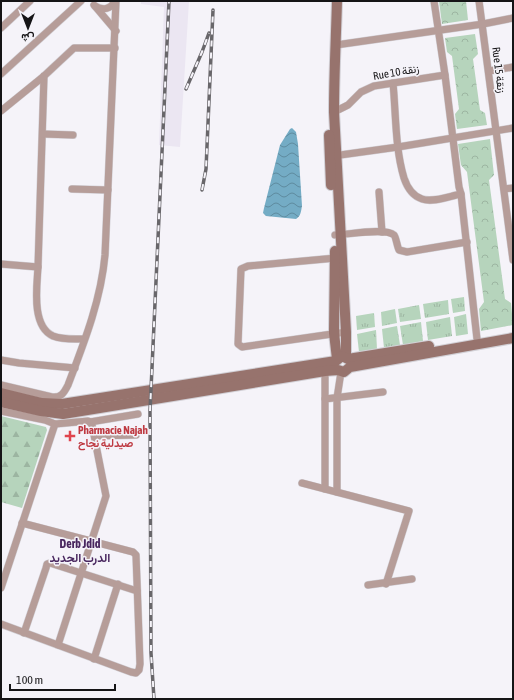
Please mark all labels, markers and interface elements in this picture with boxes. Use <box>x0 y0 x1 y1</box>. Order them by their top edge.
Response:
north arrow <box>8 8 48 48</box>
text: ش <box>21 31 35 44</box>
street label: Rue 15 زنقة <box>489 46 508 94</box>
street label: Rue 10 زنقة <box>372 62 420 83</box>
place label: Pharmacie Najah صيدلية نجاح <box>78 424 148 451</box>
marker: Pharmacie Najah صيدلية نجاح <box>65 431 75 441</box>
district label: Derb Jdid الدرب الجديد <box>50 537 110 566</box>
scale bar <box>10 666 115 692</box>
text: 100 m <box>16 673 43 687</box>

